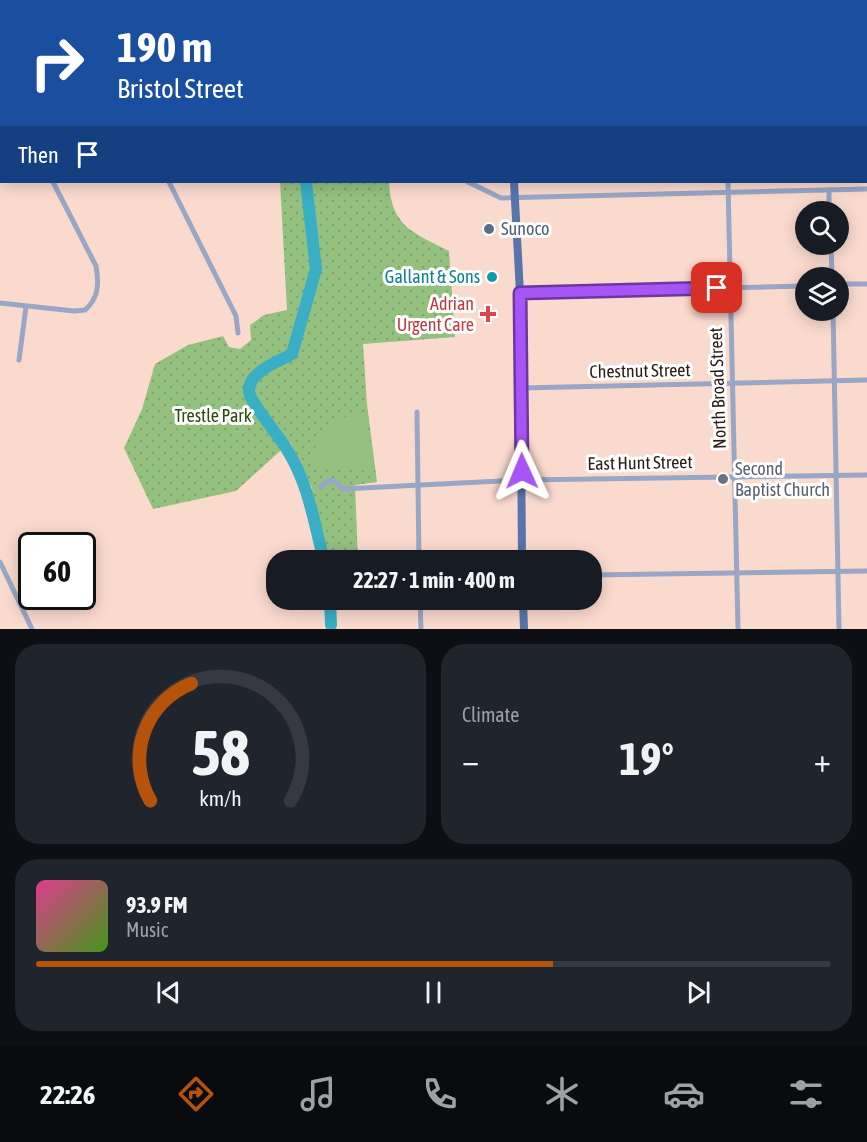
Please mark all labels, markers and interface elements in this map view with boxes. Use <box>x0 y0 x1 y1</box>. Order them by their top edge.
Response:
text: 190 m <box>117 23 212 71</box>
icon: right <box>18 24 96 102</box>
text: Bristol Street <box>117 73 244 104</box>
icon: arrive <box>71 138 104 171</box>
text: Then <box>18 142 59 168</box>
map controls <box>795 201 849 321</box>
button: search <box>795 201 849 255</box>
place label: Sunoco <box>501 218 550 239</box>
marker: Sunoco <box>482 222 496 236</box>
pin <box>691 262 742 313</box>
place label: Gallant & Sons <box>385 266 480 287</box>
button: layers <box>795 267 849 321</box>
marker: Gallant & Sons <box>485 270 499 284</box>
icon: arrive <box>700 271 733 304</box>
place label: Adrian Urgent Care <box>397 293 474 335</box>
marker: Adrian Urgent Care <box>479 305 497 323</box>
street label: North Broad Street <box>705 327 730 449</box>
street label: Chestnut Street <box>589 359 691 382</box>
park label: Trestle Park <box>174 405 252 426</box>
position arrow <box>490 439 554 503</box>
street label: East Hunt Street <box>587 451 693 474</box>
place label: Second Baptist Church <box>735 458 830 500</box>
marker: Second Baptist Church <box>716 472 730 486</box>
speed limit sign: 60 <box>18 532 96 610</box>
text: 22:27 · 1 min · 400 m <box>353 567 515 593</box>
text: Climate <box>462 703 519 726</box>
text: 58 <box>191 717 250 788</box>
text: 19° <box>619 733 674 785</box>
text: − <box>462 741 479 779</box>
text: + <box>814 741 831 779</box>
text: km/h <box>199 786 242 811</box>
text: 93.9 FM <box>126 892 188 918</box>
text: Music <box>126 918 168 941</box>
icon: previous <box>152 976 185 1009</box>
icon: pause <box>417 976 450 1009</box>
icon: next <box>682 976 715 1009</box>
icon: directions <box>175 1073 217 1115</box>
icon: music <box>297 1073 339 1115</box>
icon: phone <box>419 1073 461 1115</box>
icon: climate <box>541 1073 583 1115</box>
icon: car <box>663 1073 705 1115</box>
icon: filters <box>785 1073 827 1115</box>
text: 22:26 <box>40 1079 96 1110</box>

